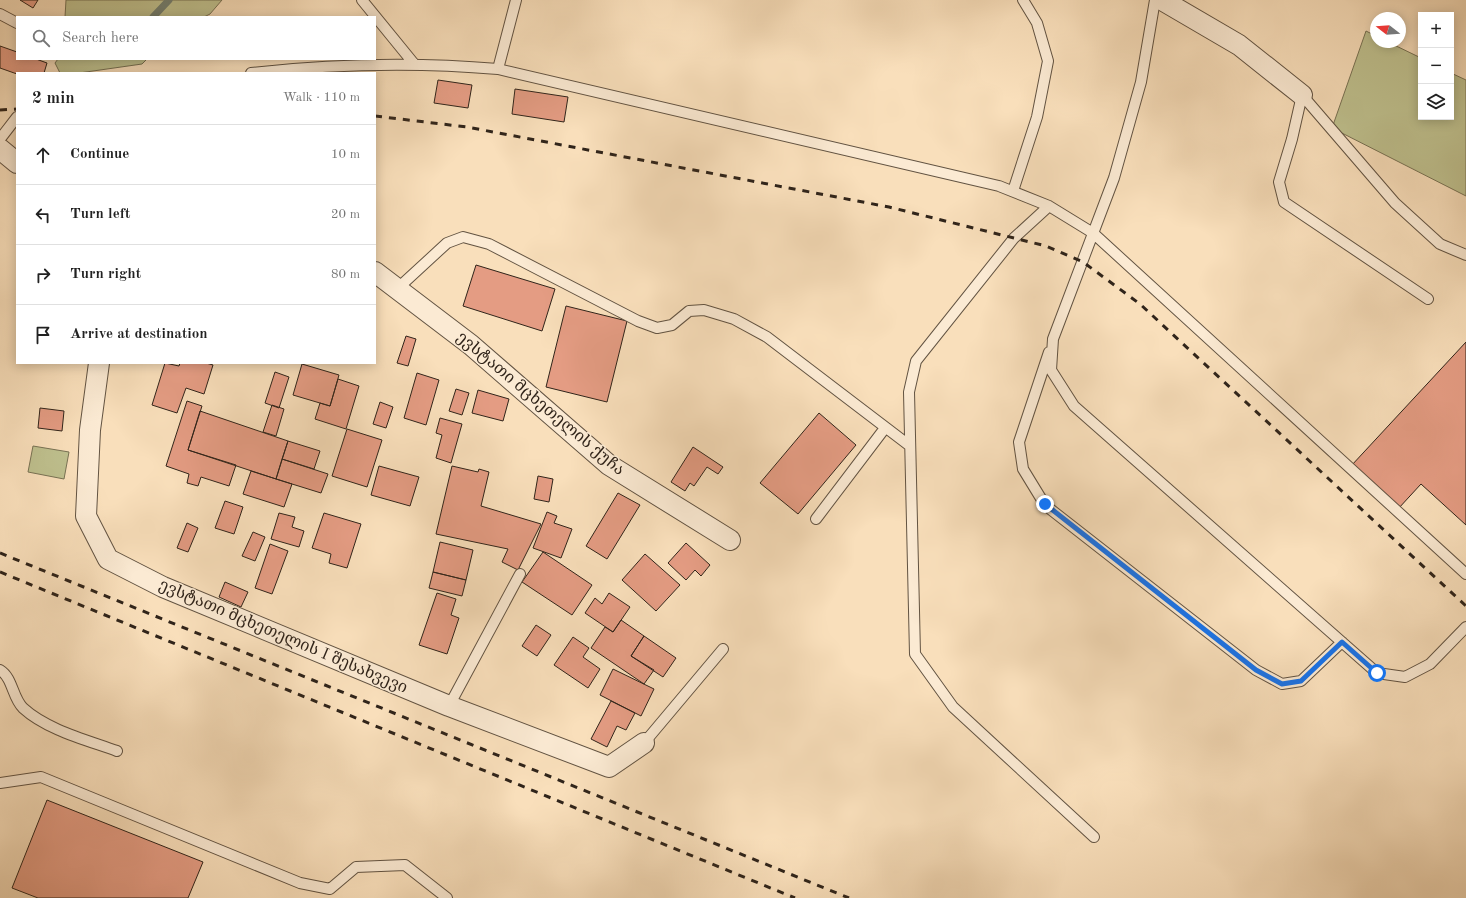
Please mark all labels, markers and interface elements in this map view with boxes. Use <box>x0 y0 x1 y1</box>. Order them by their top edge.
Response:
north arrow <box>1370 12 1406 48</box>
map controls <box>1418 12 1454 120</box>
button: + <box>1418 12 1454 48</box>
search box <box>16 16 376 60</box>
icon: search <box>30 27 52 49</box>
text: Search here <box>62 31 139 46</box>
button: − <box>1418 48 1454 84</box>
button: layers <box>1418 84 1454 120</box>
text: 2 min <box>32 90 75 107</box>
text: Walk · 110 m <box>283 91 360 104</box>
icon: ahead <box>32 144 54 166</box>
text: Continue <box>70 147 129 162</box>
text: 10 m <box>331 148 360 161</box>
icon: left <box>32 204 54 226</box>
text: Turn left <box>70 207 130 222</box>
text: 20 m <box>331 208 360 221</box>
icon: right <box>32 264 54 286</box>
text: Turn right <box>70 267 141 282</box>
text: 80 m <box>331 268 360 281</box>
icon: arrive <box>32 324 54 346</box>
text: Arrive at destination <box>70 327 208 342</box>
street label: ევსტათი მცხეთელის ქუჩა <box>453 329 627 479</box>
route end <box>1036 495 1054 513</box>
street label: ევსტათი მცხეთელის I შესახვევი <box>156 577 410 697</box>
route start <box>1368 664 1386 682</box>

